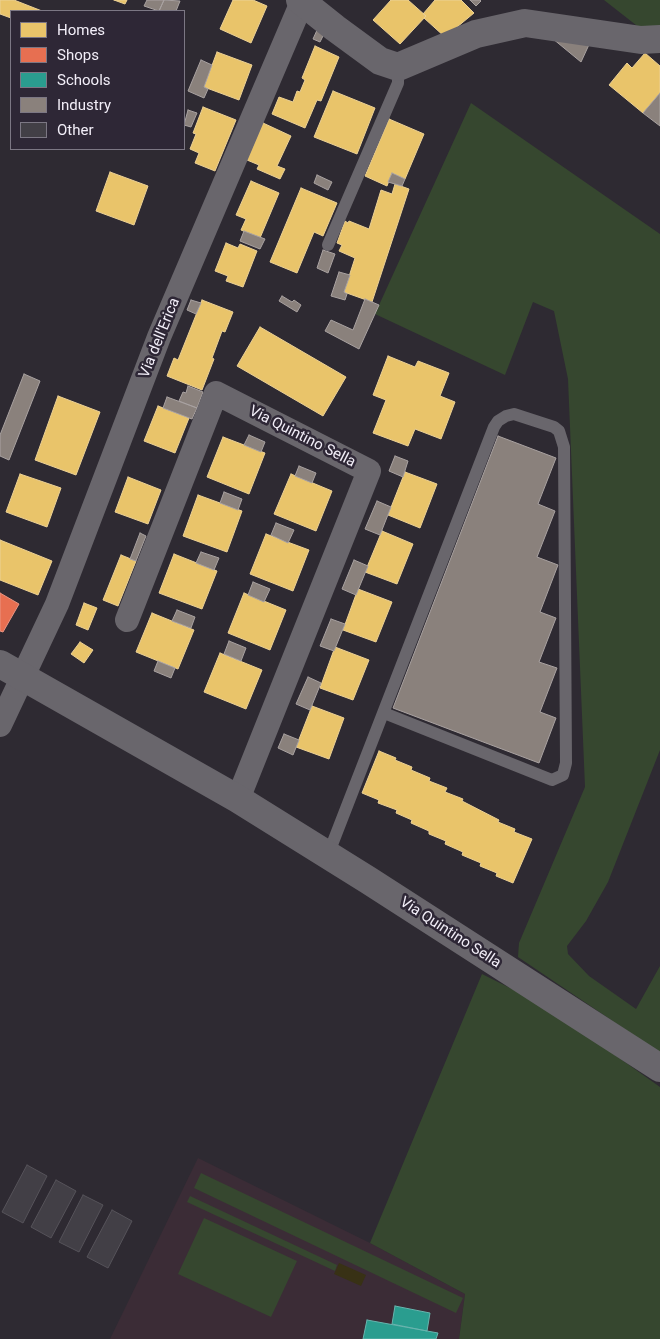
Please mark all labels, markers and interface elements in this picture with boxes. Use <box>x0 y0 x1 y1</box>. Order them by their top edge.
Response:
legend <box>10 10 185 150</box>
text: Homes <box>57 21 105 39</box>
text: Shops <box>57 46 99 64</box>
text: Schools <box>57 71 111 89</box>
text: Industry <box>57 96 111 114</box>
text: Other <box>57 121 94 139</box>
street label: Via dell'Erica <box>136 295 184 381</box>
street label: Via Quintino Sella <box>246 402 358 472</box>
street label: Via Quintino Sella <box>396 894 504 972</box>

